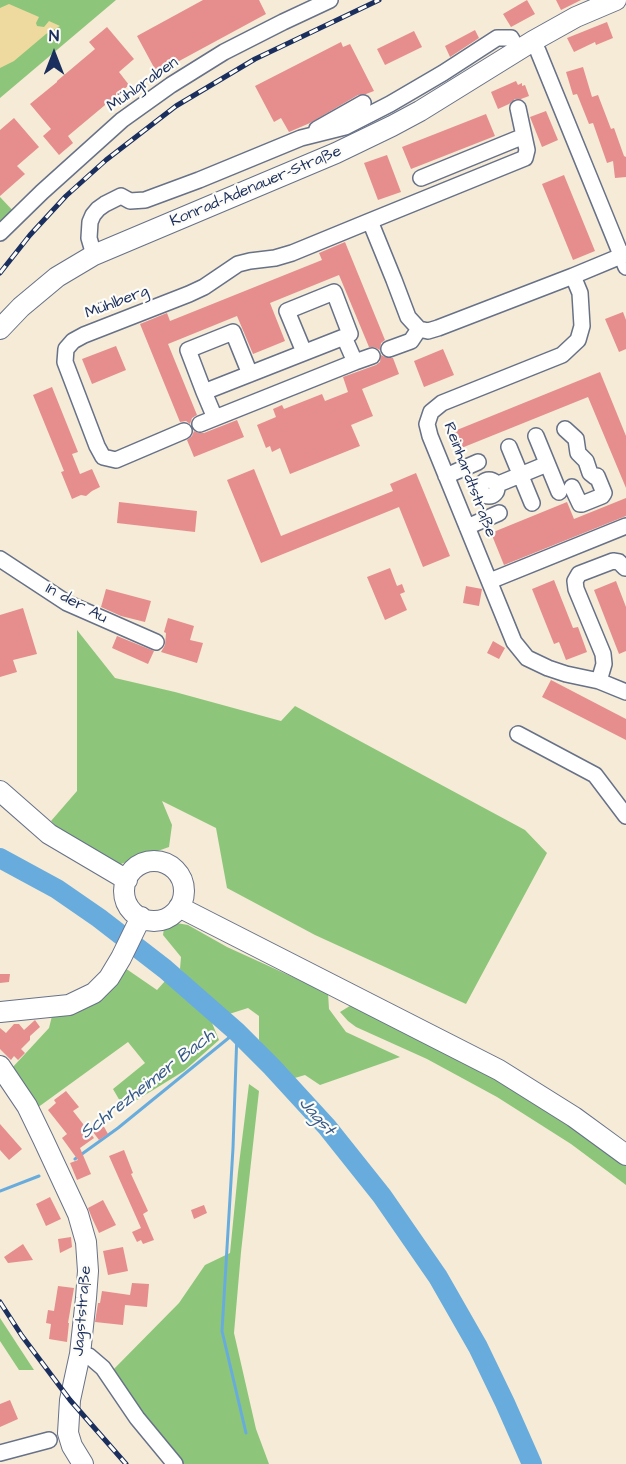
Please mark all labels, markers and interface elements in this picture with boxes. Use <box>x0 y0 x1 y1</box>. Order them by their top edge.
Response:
north arrow <box>24 24 84 84</box>
text: N <box>49 25 59 47</box>
street label: Mühlgraben <box>104 53 182 117</box>
street label: Konrad-Adenauer-Straße <box>167 142 345 232</box>
street label: Mühlberg <box>83 282 151 324</box>
street label: Reinhardtstraße <box>438 420 500 540</box>
street label: In der Au <box>42 580 110 628</box>
water label: Schrezheimer Bach <box>76 1026 220 1144</box>
water label: Jagst <box>293 1093 339 1141</box>
street label: Jagststraße <box>69 1265 97 1357</box>

